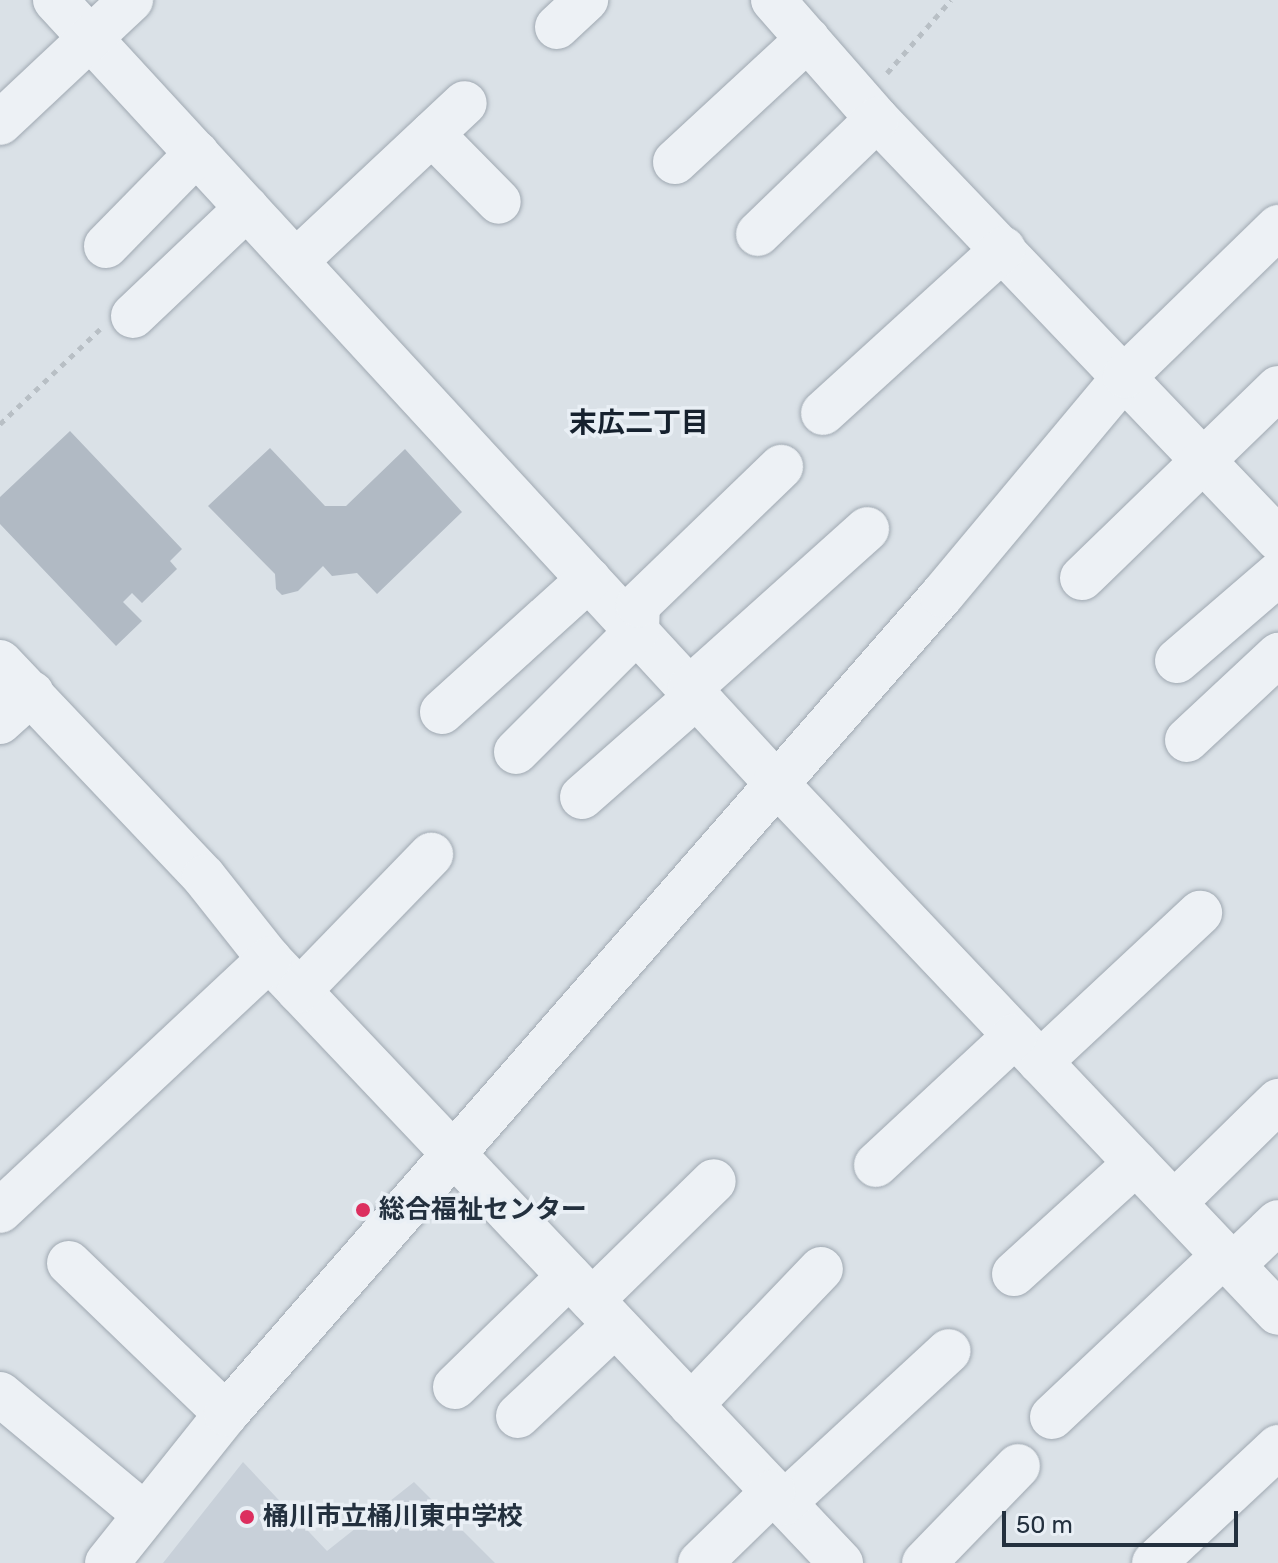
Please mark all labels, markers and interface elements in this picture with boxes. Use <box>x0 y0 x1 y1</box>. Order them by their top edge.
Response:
district label: 末広二丁目 <box>569 406 709 440</box>
place label: 総合福祉センター <box>379 1194 587 1226</box>
marker: 総合福祉センター <box>354 1201 372 1219</box>
scale bar <box>1006 1495 1242 1545</box>
place label: 桶川市立桶川東中学校 <box>263 1501 523 1533</box>
marker: 桶川市立桶川東中学校 <box>238 1508 256 1526</box>
text: 50 m <box>1016 1511 1073 1539</box>

